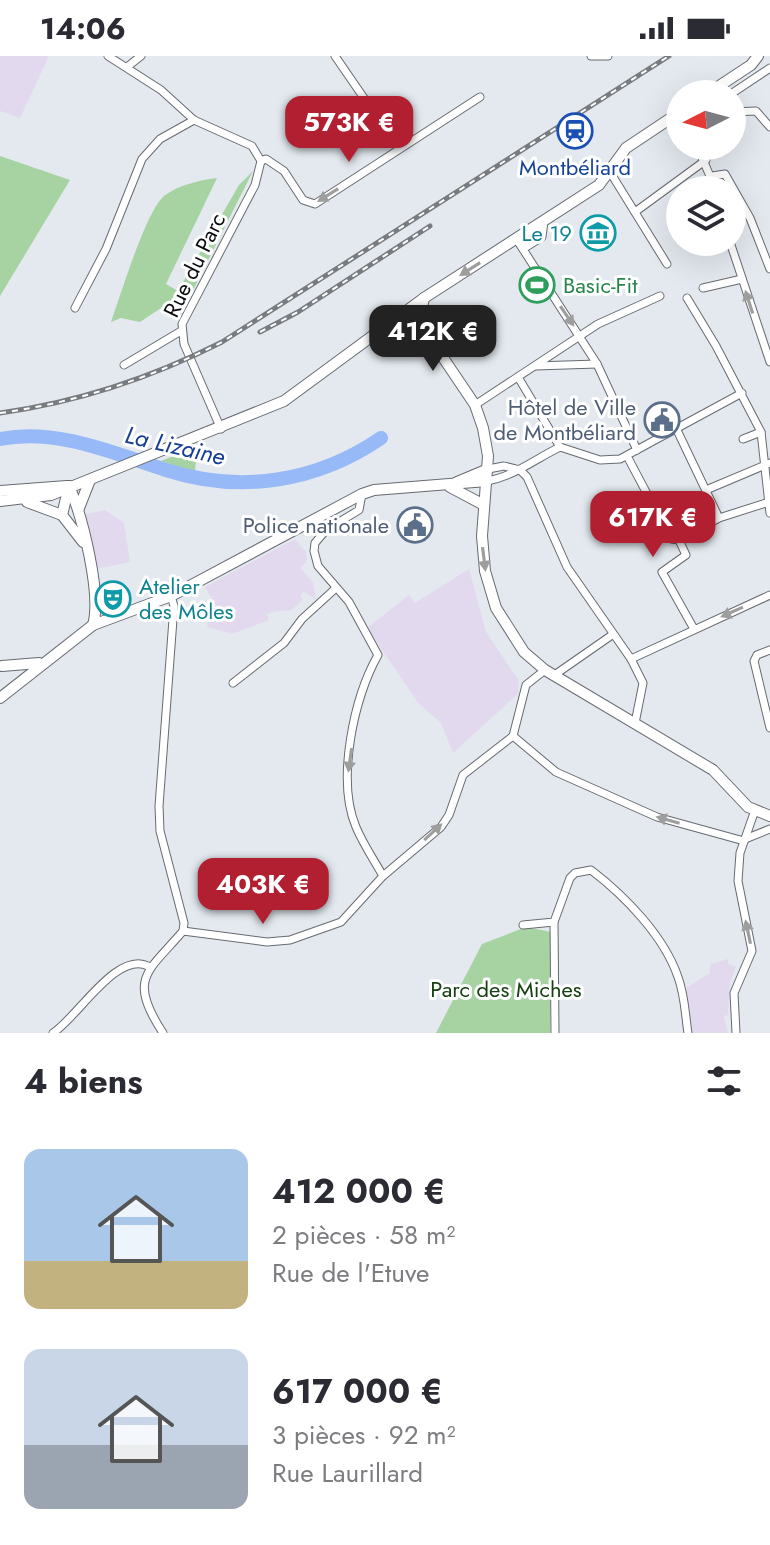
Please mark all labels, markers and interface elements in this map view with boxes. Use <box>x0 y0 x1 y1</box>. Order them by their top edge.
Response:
text: 14:06 <box>40 7 126 50</box>
north arrow <box>666 80 746 160</box>
map controls <box>666 80 746 256</box>
pin: 573K € <box>284 96 414 164</box>
text: 573K € <box>303 103 395 141</box>
station icon: Montbéliard <box>556 112 594 150</box>
place label: Montbéliard <box>519 151 631 183</box>
button: layers <box>666 176 746 256</box>
one-way arrow <box>317 188 339 202</box>
street label: Rue du Parc <box>155 208 233 322</box>
museum icon: Le 19 <box>579 214 617 252</box>
place label: Le 19 <box>522 217 572 249</box>
one-way arrow <box>459 262 481 276</box>
sports icon: Basic-Fit <box>518 266 556 304</box>
place label: Basic-Fit <box>563 269 638 301</box>
one-way arrow <box>743 290 755 314</box>
pin: 412K € <box>368 305 498 373</box>
one-way arrow <box>559 305 574 326</box>
text: 412K € <box>387 312 479 350</box>
place label: Hôtel de Ville de Montbéliard <box>494 391 636 448</box>
public building icon: Hôtel de Ville de Montbéliard <box>643 401 681 439</box>
water label: La Lizaine <box>122 417 229 474</box>
pin: 617K € <box>588 491 718 559</box>
text: 617K € <box>608 498 698 536</box>
public building icon: Police nationale <box>396 506 434 544</box>
place label: Police nationale <box>243 509 389 541</box>
one-way arrow <box>477 547 490 572</box>
place label: Atelier des Môles <box>139 570 234 627</box>
theatre icon: Atelier des Môles <box>94 580 132 618</box>
one-way arrow <box>720 606 744 619</box>
one-way arrow <box>343 748 356 773</box>
one-way arrow <box>656 813 680 826</box>
one-way arrow <box>424 824 443 842</box>
pin: 403K € <box>198 858 328 926</box>
text: 403K € <box>216 865 310 903</box>
one-way arrow <box>741 919 754 944</box>
park label: Parc des Miches <box>430 973 582 1005</box>
text: 4 biens <box>24 1057 143 1106</box>
icon: filters <box>702 1059 746 1103</box>
text: 412 000 € <box>272 1167 446 1216</box>
icon: home <box>88 1181 184 1277</box>
text: 2 pièces · 58 m² <box>272 1216 455 1254</box>
text: Rue de l'Etuve <box>272 1254 429 1292</box>
text: 617 000 € <box>272 1367 443 1416</box>
icon: home <box>88 1381 184 1477</box>
text: 3 pièces · 92 m² <box>272 1416 456 1454</box>
text: Rue Laurillard <box>272 1454 423 1492</box>

